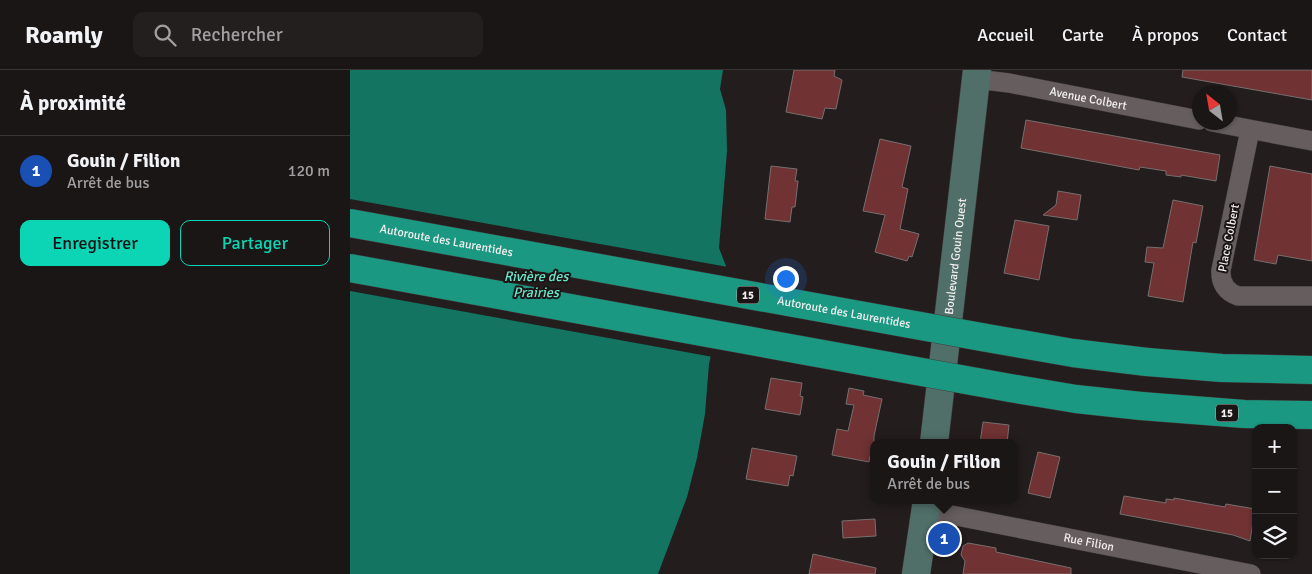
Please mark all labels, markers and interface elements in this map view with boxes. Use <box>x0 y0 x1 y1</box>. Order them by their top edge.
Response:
search box <box>133 12 483 57</box>
text: Roamly <box>25 20 103 50</box>
icon: search <box>151 21 179 49</box>
text: Rechercher <box>191 23 283 47</box>
text: Accueil <box>977 24 1034 46</box>
text: Carte <box>1062 24 1104 46</box>
text: À propos <box>1132 24 1199 46</box>
text: Contact <box>1227 24 1287 46</box>
street label: Avenue Colbert <box>1048 84 1128 113</box>
north arrow <box>1192 85 1237 130</box>
text: À proximité <box>20 90 126 116</box>
text: Gouin / Filion <box>67 149 180 173</box>
text: 1 <box>32 161 40 181</box>
text: 120 m <box>288 161 330 181</box>
text: Arrêt de bus <box>67 173 150 193</box>
street label: Boulevard Gouin Ouest <box>941 197 970 315</box>
street label: Place Colbert <box>1215 203 1243 273</box>
button: Enregistrer <box>20 220 170 266</box>
button: Partager <box>180 220 330 266</box>
street label: Autoroute des Laurentides <box>379 221 514 260</box>
your location <box>773 266 799 292</box>
water label: Rivière des Prairies <box>504 268 570 301</box>
road number: 15 <box>737 286 759 304</box>
street label: Autoroute des Laurentides <box>776 293 912 332</box>
road number: 15 <box>1216 404 1238 422</box>
map controls <box>1252 424 1297 559</box>
button: + <box>1252 424 1297 469</box>
popup <box>870 439 1018 504</box>
text: Gouin / Filion <box>887 450 1001 474</box>
button: − <box>1252 469 1297 514</box>
text: Arrêt de bus <box>887 474 970 494</box>
button: layers <box>1252 514 1297 559</box>
pin: 1 <box>928 520 960 558</box>
street label: Rue Filion <box>1062 530 1115 554</box>

